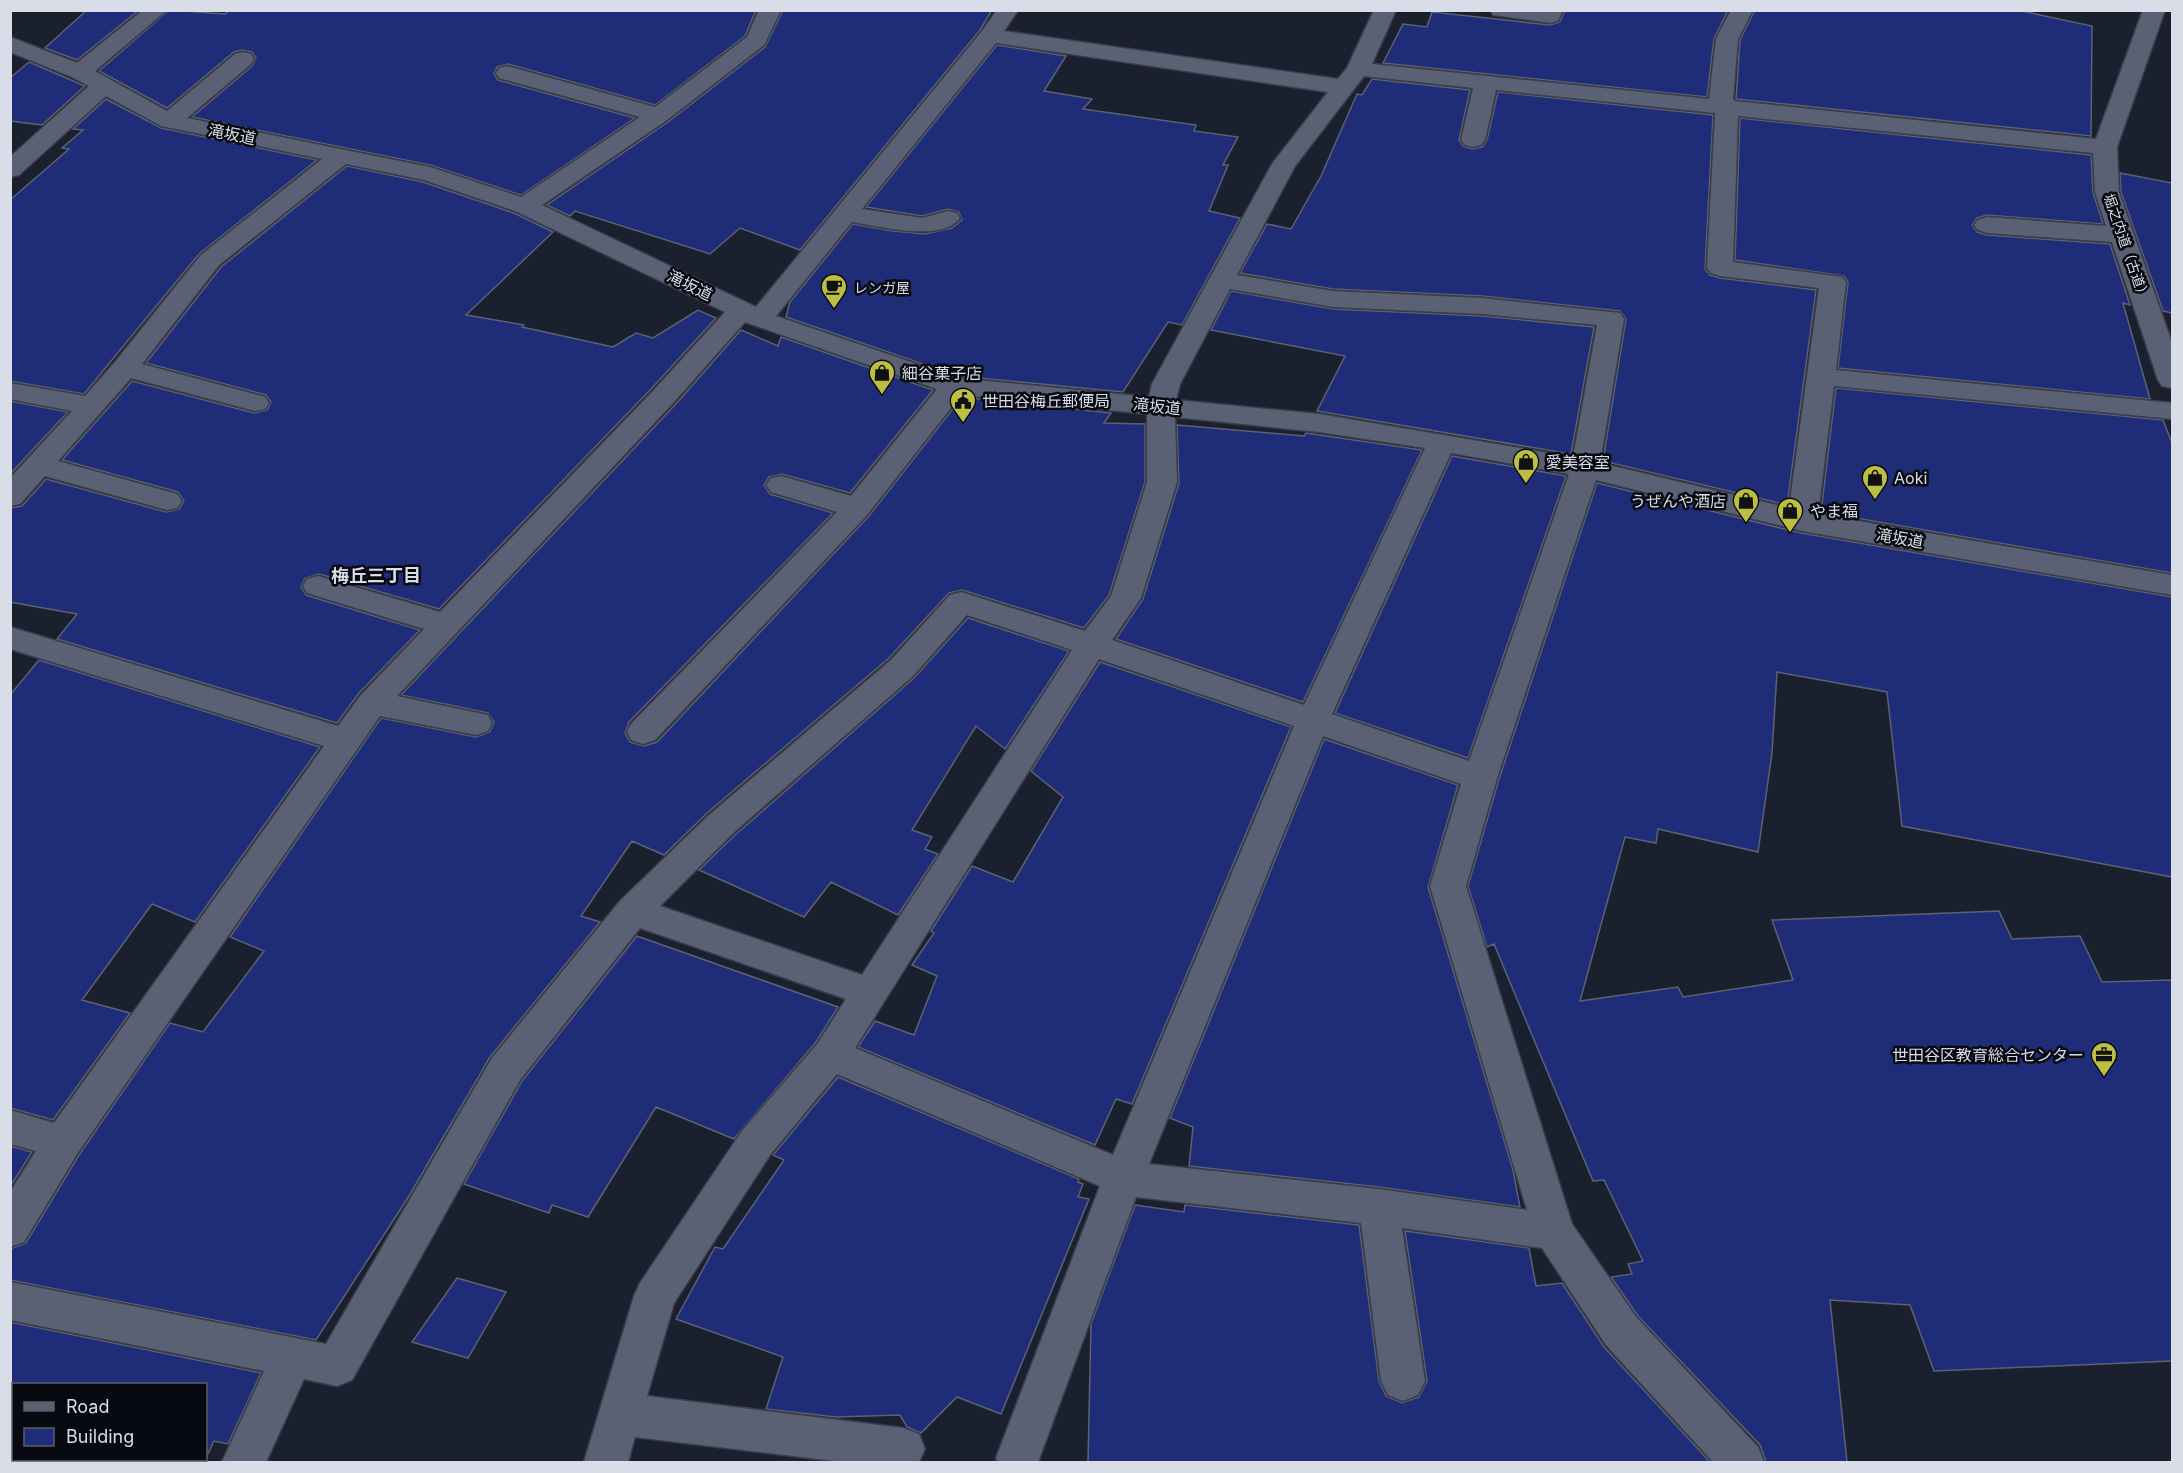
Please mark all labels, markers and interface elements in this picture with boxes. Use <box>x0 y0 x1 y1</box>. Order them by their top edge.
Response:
street label: 滝坂道 <box>207 120 257 148</box>
street label: 堀之内道（古道） <box>2101 191 2153 303</box>
street label: 滝坂道 <box>664 265 716 305</box>
cafe icon: レンガ屋 <box>819 272 849 310</box>
place label: レンガ屋 <box>854 279 910 296</box>
shop icon: 細谷菓子店 <box>867 358 897 396</box>
place label: 細谷菓子店 <box>902 363 982 383</box>
public building icon: 世田谷梅丘郵便局 <box>948 386 978 424</box>
place label: 世田谷梅丘郵便局 <box>982 391 1110 411</box>
street label: 滝坂道 <box>1132 394 1182 418</box>
shop icon: 愛美容室 <box>1511 447 1541 485</box>
place label: 愛美容室 <box>1546 452 1610 472</box>
shop icon: Aoki <box>1860 463 1890 501</box>
place label: Aoki <box>1894 468 1927 488</box>
shop icon: うぜんや酒店 <box>1731 486 1761 524</box>
place label: うぜんや酒店 <box>1630 491 1726 511</box>
shop icon: やま福 <box>1775 496 1805 534</box>
place label: やま福 <box>1810 501 1858 521</box>
street label: 滝坂道 <box>1875 524 1925 552</box>
district label: 梅丘三丁目 <box>331 565 421 586</box>
office icon: 世田谷区教育総合センター <box>2089 1040 2119 1078</box>
place label: 世田谷区教育総合センター <box>1892 1045 2084 1065</box>
legend <box>12 1383 207 1461</box>
text: Road <box>66 1396 109 1417</box>
text: Building <box>66 1426 134 1447</box>

